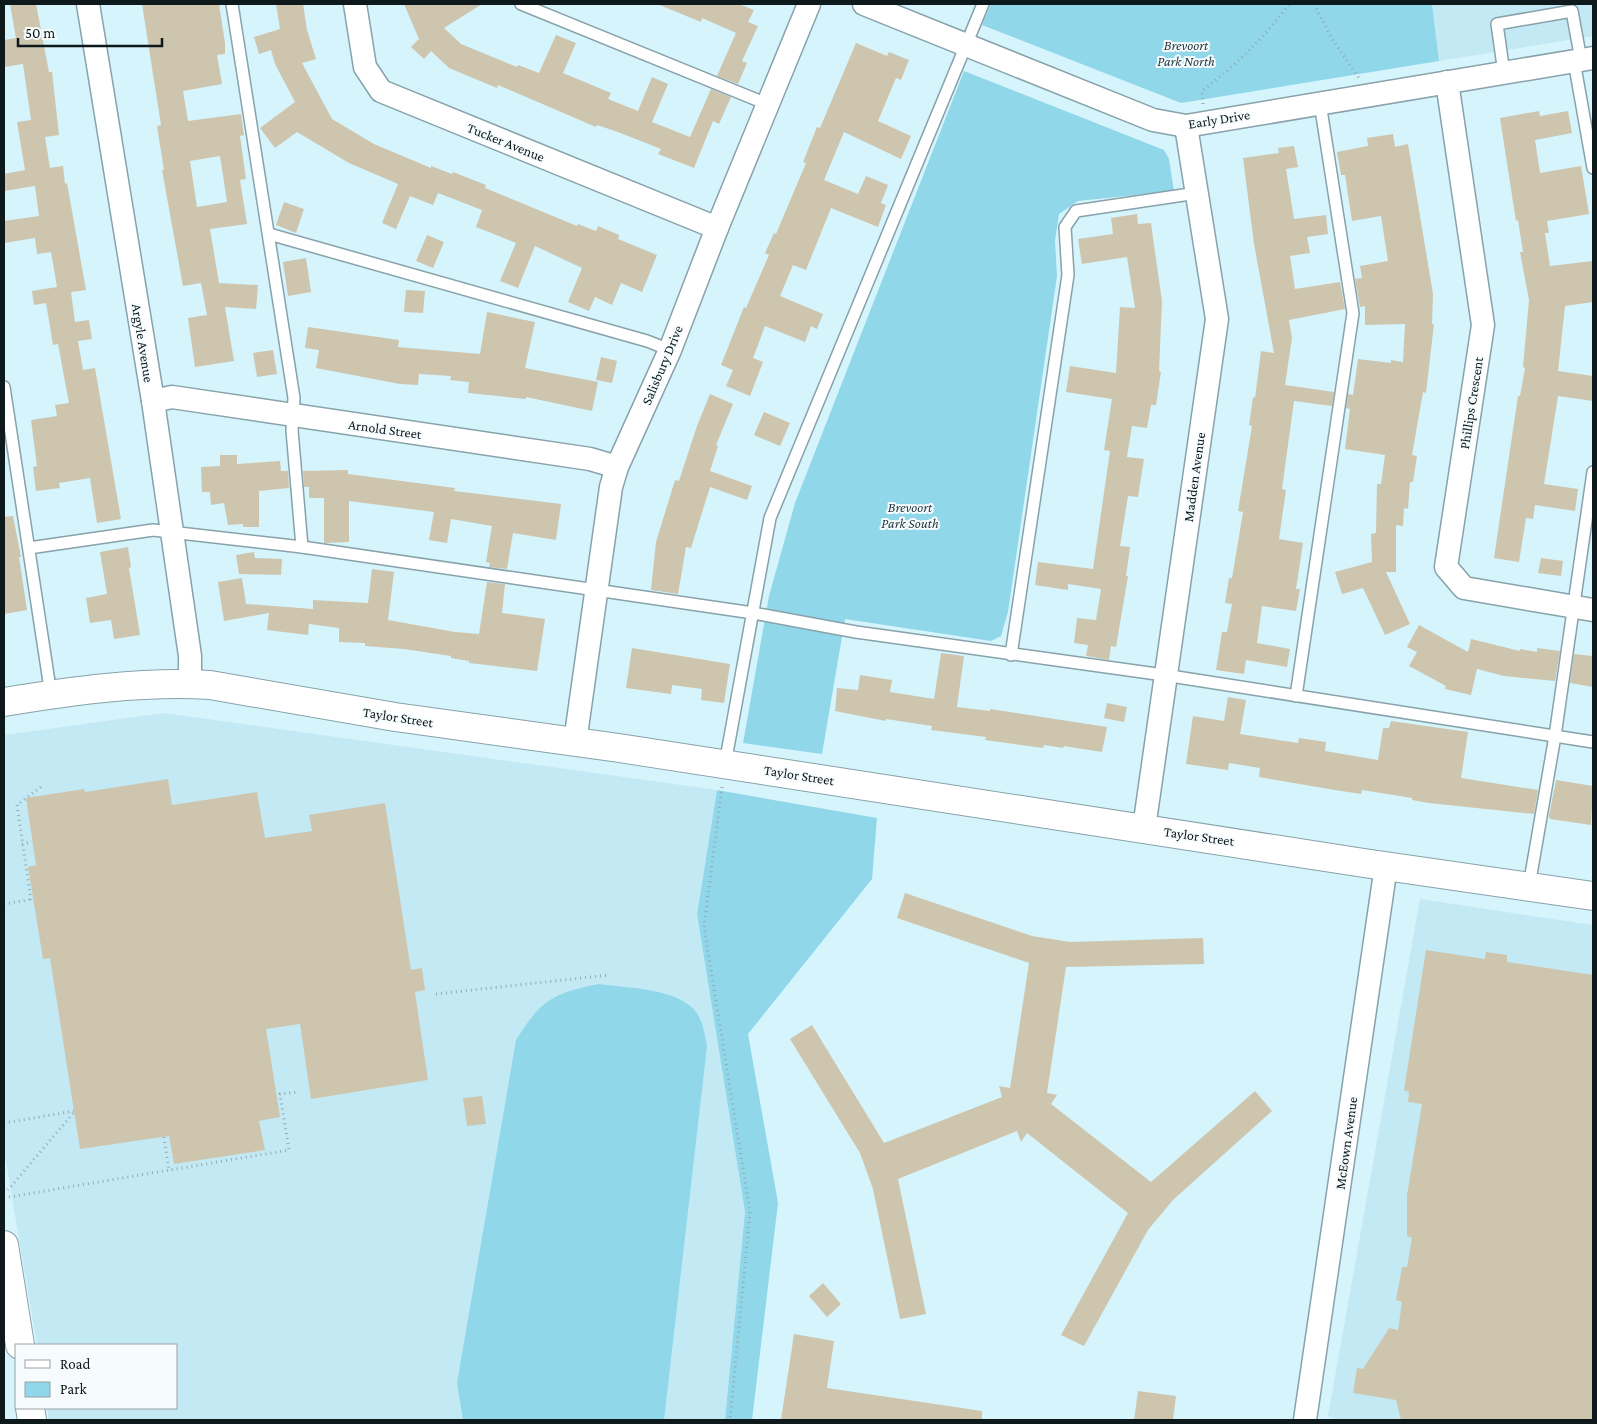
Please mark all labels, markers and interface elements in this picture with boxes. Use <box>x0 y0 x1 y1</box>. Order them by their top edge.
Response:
scale bar <box>18 15 161 47</box>
text: 50 m <box>25 25 55 41</box>
park label: Brevoort Park North <box>1157 37 1215 69</box>
street label: Early Drive <box>1187 106 1251 132</box>
street label: Tucker Avenue <box>465 119 547 165</box>
street label: Argyle Avenue <box>129 302 157 384</box>
street label: Salisbury Drive <box>638 323 686 407</box>
street label: Phillips Crescent <box>1456 355 1486 450</box>
street label: Arnold Street <box>347 416 423 442</box>
street label: Madden Avenue <box>1180 431 1208 523</box>
park label: Brevoort Park South <box>881 499 939 531</box>
street label: Taylor Street <box>362 704 435 731</box>
street label: Taylor Street <box>763 762 836 789</box>
street label: Taylor Street <box>1163 823 1236 849</box>
street label: McEown Avenue <box>1332 1096 1360 1190</box>
legend <box>15 1344 178 1409</box>
text: Road <box>60 1356 91 1372</box>
text: Park <box>60 1381 87 1397</box>

